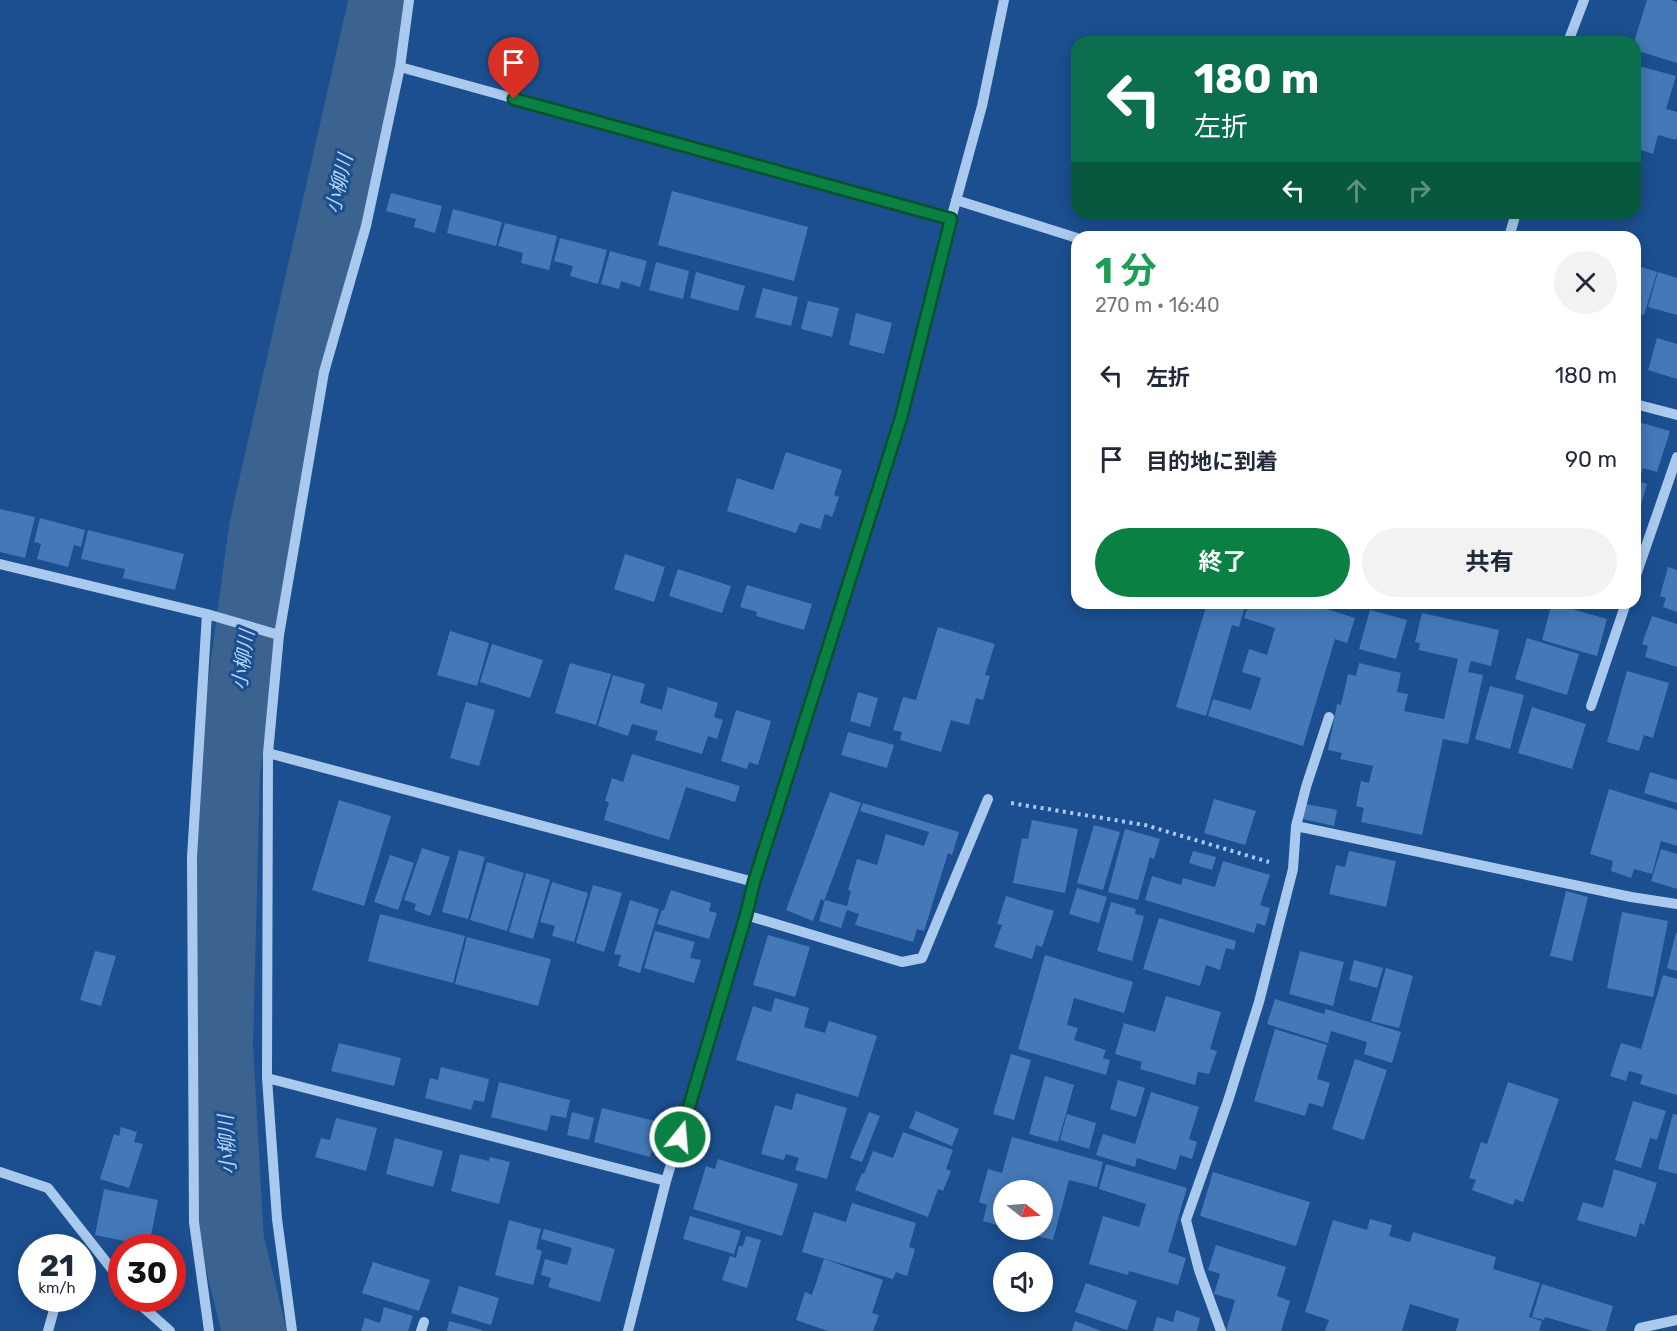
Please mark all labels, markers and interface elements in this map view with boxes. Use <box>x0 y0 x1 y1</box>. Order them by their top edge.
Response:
pin <box>488 37 539 99</box>
icon: arrive <box>497 46 530 79</box>
text: 180 m <box>1194 54 1319 104</box>
icon: left <box>1095 60 1173 138</box>
text: 左折 <box>1194 111 1248 143</box>
water label: 小柳川 <box>321 150 358 216</box>
icon: left <box>1277 174 1310 207</box>
icon: ahead <box>1340 174 1373 207</box>
icon: right <box>1403 174 1436 207</box>
text: 1 分 <box>1095 249 1157 292</box>
button: close <box>1554 251 1617 314</box>
text: 270 m · 16:40 <box>1095 293 1220 317</box>
icon: left <box>1095 359 1128 392</box>
text: 180 m <box>1555 362 1617 389</box>
text: 左折 <box>1146 364 1190 391</box>
icon: arrive <box>1095 443 1128 476</box>
text: 90 m <box>1565 446 1617 473</box>
text: 目的地に到着 <box>1146 448 1278 475</box>
button: 終了 <box>1095 528 1350 597</box>
button: 共有 <box>1362 528 1617 597</box>
water label: 小柳川 <box>227 627 259 691</box>
position arrow <box>648 1105 712 1169</box>
water label: 小柳川 <box>213 1112 241 1176</box>
north arrow <box>993 1180 1053 1240</box>
map controls <box>993 1180 1053 1312</box>
speed limit sign: 30 <box>108 1234 186 1312</box>
text: 21 <box>40 1248 74 1284</box>
button: sound <box>993 1252 1053 1312</box>
text: km/h <box>38 1279 76 1297</box>

